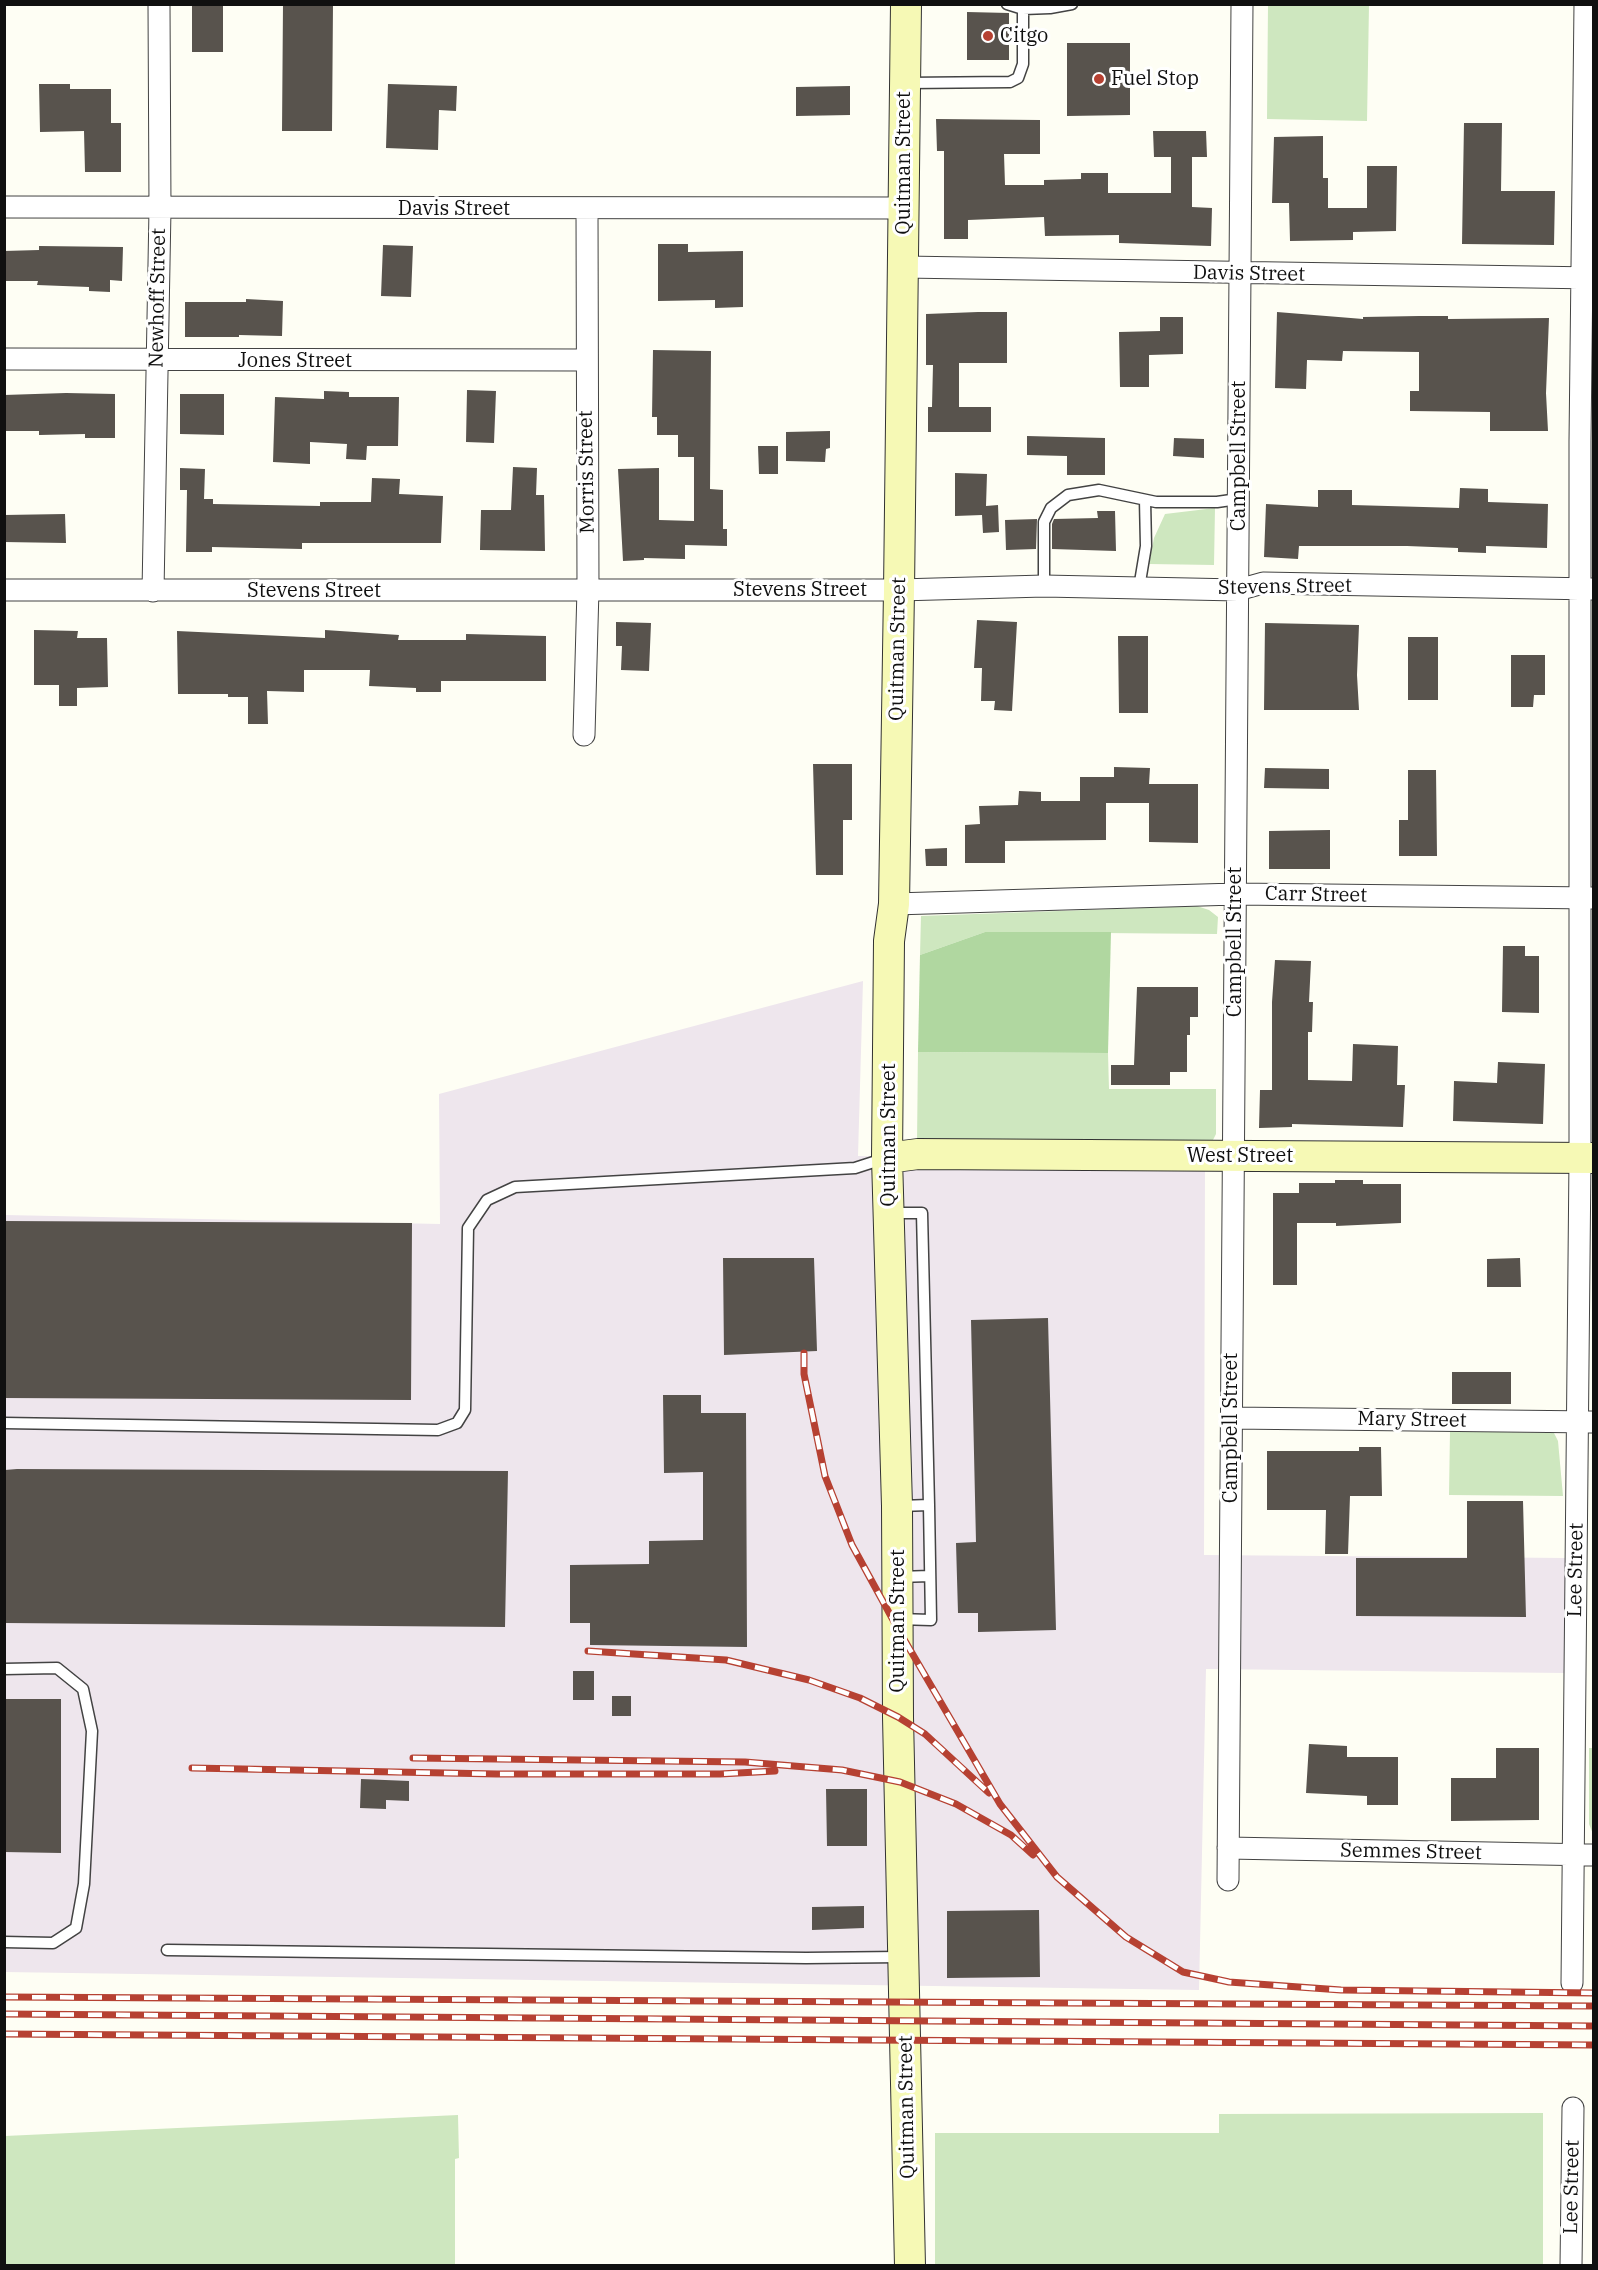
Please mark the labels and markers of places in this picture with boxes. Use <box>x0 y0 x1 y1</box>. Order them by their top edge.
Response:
place label: Citgo <box>1000 24 1048 48</box>
marker: Citgo <box>981 29 995 43</box>
place label: Fuel Stop <box>1111 67 1199 91</box>
marker: Fuel Stop <box>1092 72 1106 86</box>

